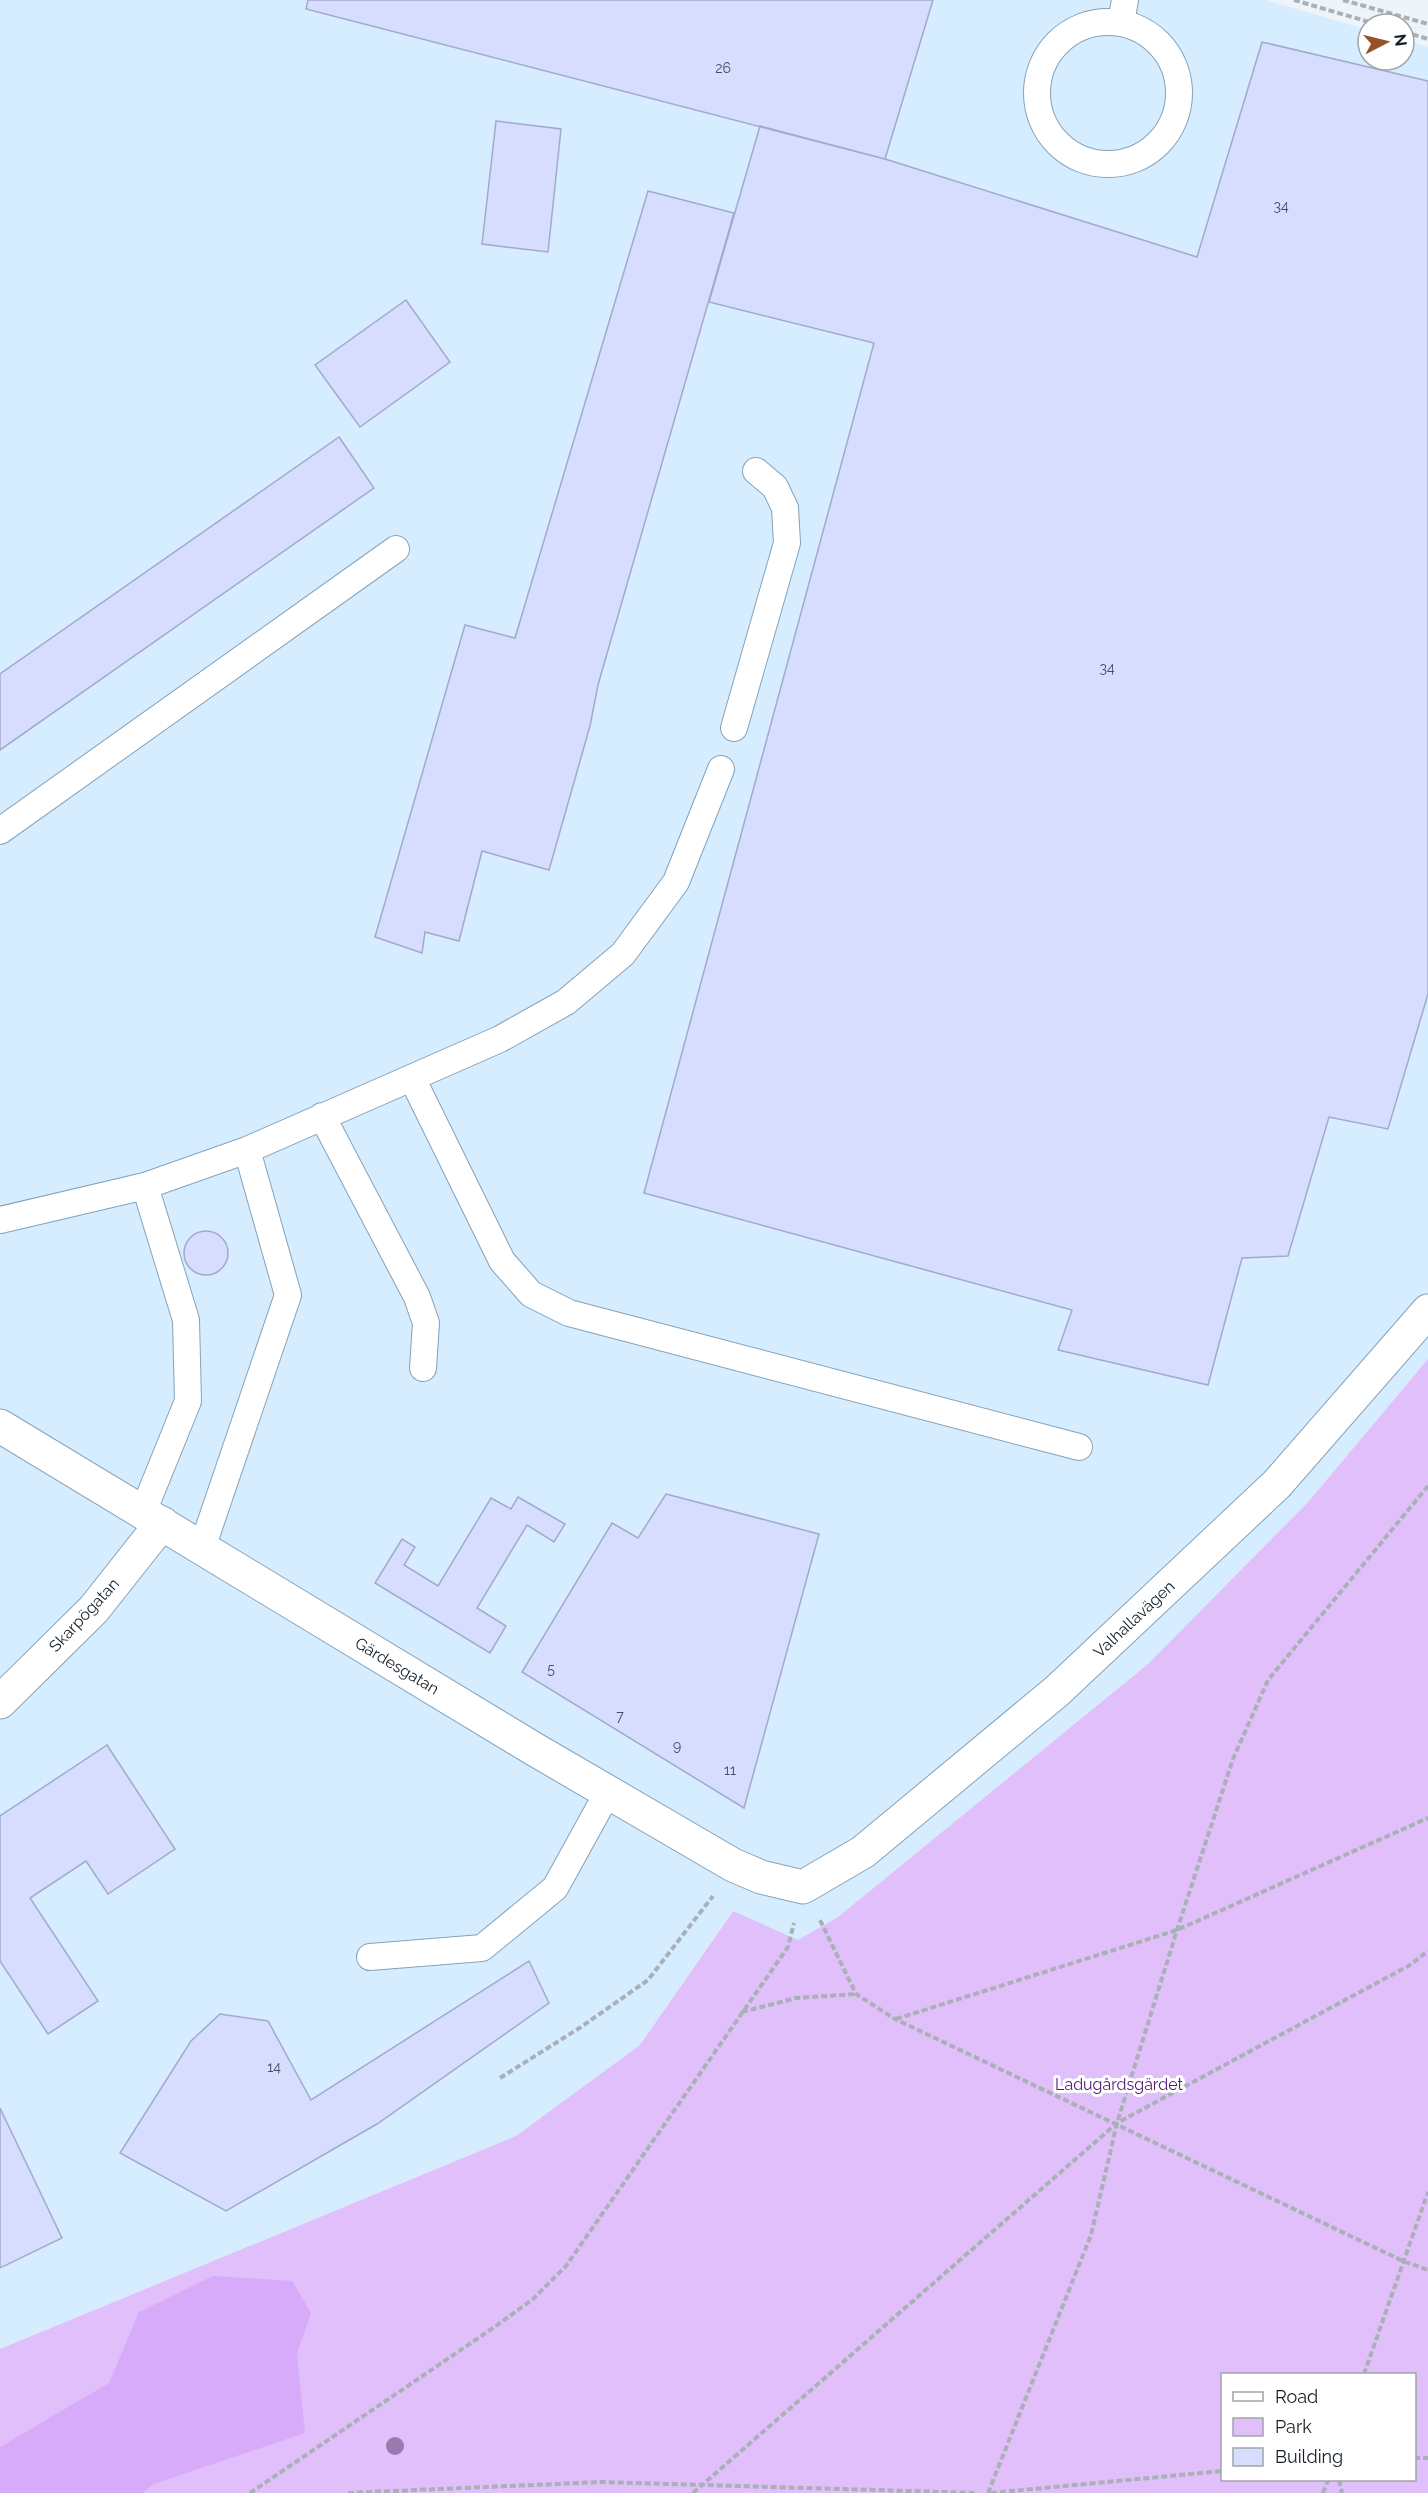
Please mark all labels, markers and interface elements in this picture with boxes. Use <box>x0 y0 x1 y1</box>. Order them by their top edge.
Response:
north arrow <box>1356 12 1416 72</box>
text: N <box>1390 33 1411 47</box>
house number: 26 <box>715 60 731 76</box>
house number: 34 <box>1273 198 1289 214</box>
house number: 34 <box>1099 660 1115 676</box>
street label: Skarpögatan <box>45 1574 123 1656</box>
street label: Valhallavägen <box>1090 1577 1178 1661</box>
street label: Gärdesgatan <box>352 1633 442 1699</box>
house number: 5 <box>547 1661 555 1677</box>
house number: 7 <box>616 1708 624 1724</box>
house number: 9 <box>673 1738 681 1754</box>
house number: 11 <box>724 1762 736 1778</box>
house number: 14 <box>267 2059 281 2075</box>
park label: Ladugårdsgärdet <box>1055 2075 1184 2094</box>
legend <box>1221 2373 1416 2481</box>
text: Road <box>1275 2386 1318 2407</box>
text: Park <box>1275 2416 1312 2437</box>
text: Building <box>1275 2446 1343 2467</box>

